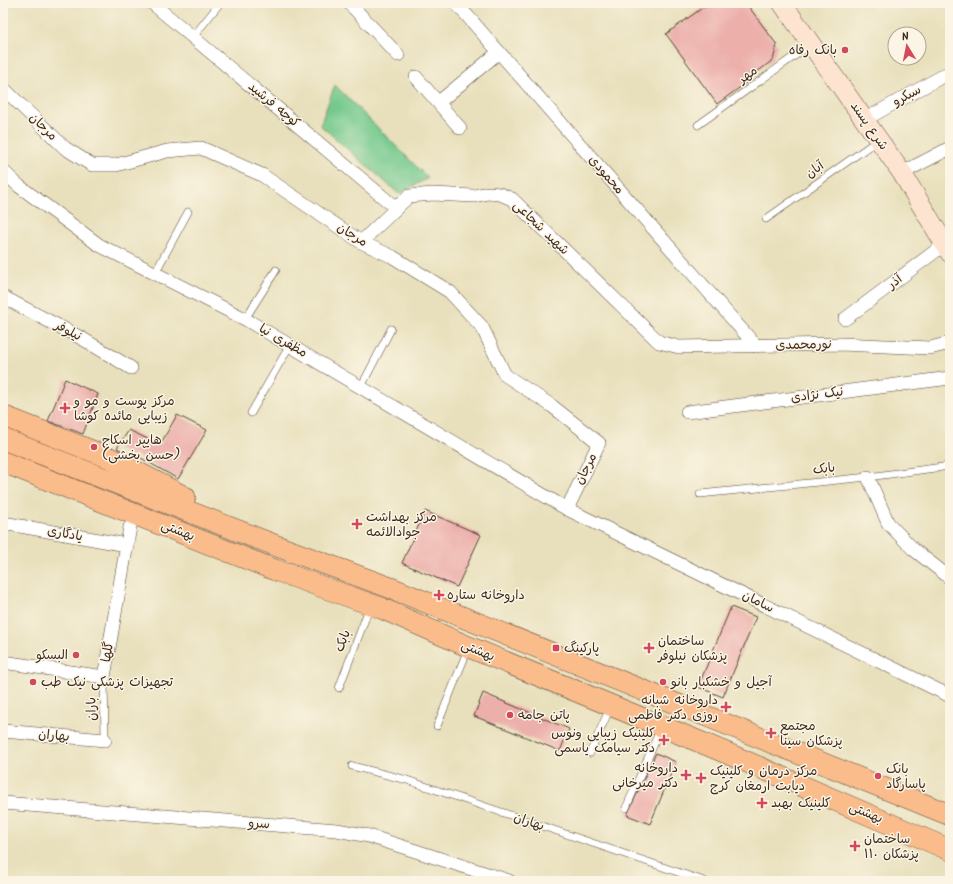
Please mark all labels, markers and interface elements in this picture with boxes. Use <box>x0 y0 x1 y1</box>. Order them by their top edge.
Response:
north arrow <box>887 26 927 66</box>
text: N <box>900 28 910 47</box>
place label: بانک رفاه <box>789 40 837 61</box>
marker: بانک رفاه <box>840 45 850 55</box>
street label: مهر <box>733 61 762 90</box>
street label: كوچه فرشيد <box>243 77 305 134</box>
street label: سبکرو <box>888 80 925 113</box>
street label: شرع پسند <box>845 97 893 155</box>
street label: مرجان <box>24 108 62 146</box>
street label: محمودی <box>583 151 629 199</box>
street label: آبان <box>801 156 829 184</box>
street label: شهید شجاعی <box>508 196 574 260</box>
street label: مرجان <box>332 217 372 253</box>
street label: آذر <box>882 269 908 295</box>
street label: نیلوفر <box>50 315 85 347</box>
street label: مظفری نیا <box>255 319 311 363</box>
street label: نورمحمدی <box>775 334 833 356</box>
street label: نیک نژادی <box>789 381 845 409</box>
place label: مرکز پوست و مو و زیبایی مائده کوشا <box>73 391 175 427</box>
marker: مرکز پوست و مو و زیبایی مائده کوشا <box>59 402 71 414</box>
place label: هایپر اسکاج (حسن بخشی) <box>102 430 180 466</box>
marker: هایپر اسکاج (حسن بخشی) <box>89 442 99 452</box>
street label: مرجان <box>569 450 603 488</box>
street label: بابک <box>812 457 836 481</box>
place label: مرکز بهداشت جوادالائمه <box>366 507 437 543</box>
street label: بهشتى <box>158 515 198 547</box>
marker: مرکز بهداشت جوادالائمه <box>351 518 363 530</box>
street label: یادگاری <box>46 521 84 547</box>
place label: داروخانه ستاره <box>447 585 525 606</box>
street label: سامان <box>738 585 778 619</box>
marker: داروخانه ستاره <box>434 590 444 600</box>
street label: بابک <box>329 627 357 655</box>
place label: ساختمان پزشکان نیلوفر <box>657 631 727 667</box>
street label: بهشتى <box>458 635 498 667</box>
place label: پارکینگ <box>564 638 600 659</box>
street label: گلها <box>96 640 120 664</box>
marker: ساختمان پزشکان نیلوفر <box>643 642 655 654</box>
marker: پارکینگ <box>551 643 561 653</box>
place label: البسکو <box>35 645 68 666</box>
marker: البسکو <box>71 650 81 660</box>
place label: تجهیزات پزشکی نیک‌ طب <box>41 672 173 693</box>
place label: آجیل و خشکبار بانو <box>670 672 773 693</box>
marker: تجهیزات پزشکی نیک‌ طب <box>28 677 38 687</box>
marker: آجیل و خشکبار بانو <box>658 677 668 687</box>
place label: داروخانه شبانه روزی دکتر فاطمی <box>628 690 718 726</box>
street label: باران <box>81 697 103 721</box>
marker: داروخانه شبانه روزی دکتر فاطمی <box>721 702 731 712</box>
place label: پاتن جامه <box>518 705 570 726</box>
marker: پاتن جامه <box>505 710 515 720</box>
place label: مجتمع پزشکان سینا <box>780 716 843 752</box>
place label: کلینیک زیبایی ونوس دکتر سیامک یاسمی <box>551 723 655 759</box>
street label: بهاران <box>37 724 71 748</box>
marker: مجتمع پزشکان سینا <box>765 727 777 739</box>
marker: کلینیک زیبایی ونوس دکتر سیامک یاسمی <box>658 734 670 746</box>
place label: داروخانه دکتر میرخانی <box>612 758 678 794</box>
place label: بانک پاسارگاد <box>886 759 926 795</box>
place label: مرکز درمان و کلینیک دیابت ارمغان کرج <box>710 761 817 797</box>
marker: داروخانه دکتر میرخانی <box>681 770 691 780</box>
marker: بانک پاسارگاد <box>873 771 883 781</box>
marker: مرکز درمان و کلینیک دیابت ارمغان کرج <box>695 772 707 784</box>
place label: کلینیک بهبد <box>771 793 831 814</box>
marker: کلینیک بهبد <box>756 797 768 809</box>
street label: بهشتى <box>846 797 886 829</box>
street label: بهاران <box>511 807 547 837</box>
street label: سرو <box>246 813 271 835</box>
place label: ساختمان پزشکان ۱۱۰ <box>864 829 919 865</box>
marker: ساختمان پزشکان ۱۱۰ <box>849 840 861 852</box>

